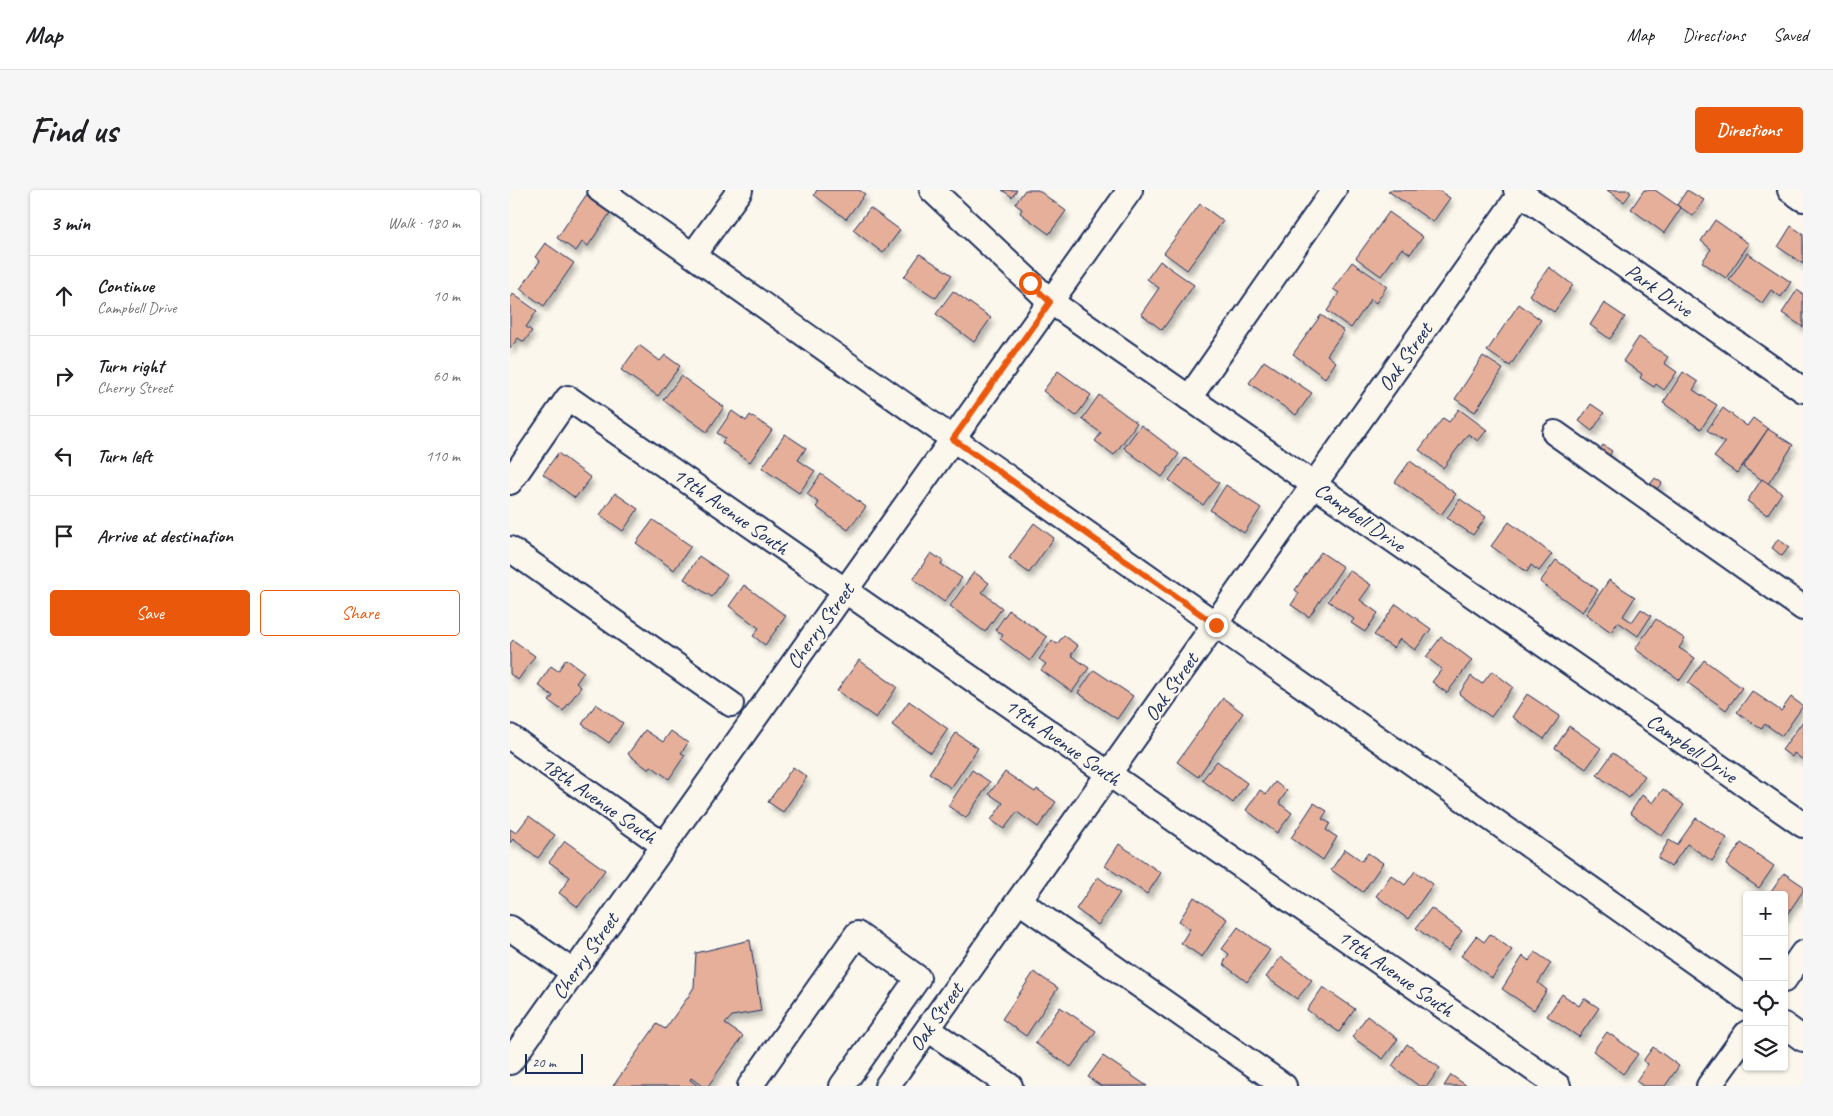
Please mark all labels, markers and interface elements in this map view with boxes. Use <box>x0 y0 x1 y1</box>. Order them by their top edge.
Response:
text: Map <box>25 20 62 50</box>
text: Map <box>1627 24 1654 46</box>
text: Directions <box>1682 24 1745 46</box>
text: Saved <box>1773 24 1808 46</box>
button: Directions <box>1695 107 1803 153</box>
text: Find us <box>30 108 117 153</box>
text: 3 min <box>50 210 90 236</box>
text: Walk · 180 m <box>388 213 460 233</box>
street label: Park Drive <box>1620 258 1698 323</box>
route start <box>1019 272 1042 295</box>
text: Continue <box>97 274 154 298</box>
icon: ahead <box>50 282 78 310</box>
text: 10 m <box>433 286 460 306</box>
text: Campbell Drive <box>97 298 177 318</box>
street label: Oak Street <box>1372 316 1439 396</box>
text: Turn right <box>97 354 164 378</box>
icon: right <box>50 362 78 390</box>
text: 60 m <box>433 366 460 386</box>
text: Cherry Street <box>97 378 173 398</box>
icon: left <box>50 442 78 470</box>
text: Turn left <box>97 444 152 468</box>
text: 110 m <box>426 446 460 466</box>
street label: 19th Avenue South <box>668 461 795 561</box>
street label: Campbell Drive <box>1310 476 1412 559</box>
icon: arrive <box>50 522 78 550</box>
text: Arrive at destination <box>97 524 233 548</box>
street label: Cherry Street <box>780 577 861 674</box>
button: Save <box>50 590 250 636</box>
button: Share <box>260 590 460 636</box>
route end <box>1205 614 1228 637</box>
street label: Oak Street <box>1138 646 1205 726</box>
street label: 19th Avenue South <box>1000 692 1127 792</box>
street label: Campbell Drive <box>1642 707 1744 790</box>
street label: 18th Avenue South <box>536 750 663 850</box>
map controls <box>1743 891 1788 1071</box>
button: + <box>1743 891 1788 936</box>
street label: Cherry Street <box>546 906 625 1004</box>
street label: 19th Avenue South <box>1333 923 1460 1023</box>
button: − <box>1743 936 1788 981</box>
street label: Oak Street <box>903 976 970 1056</box>
button: locate <box>1743 981 1788 1026</box>
button: layers <box>1743 1026 1788 1071</box>
scale bar <box>525 1051 582 1074</box>
text: 20 m <box>532 1054 556 1071</box>

